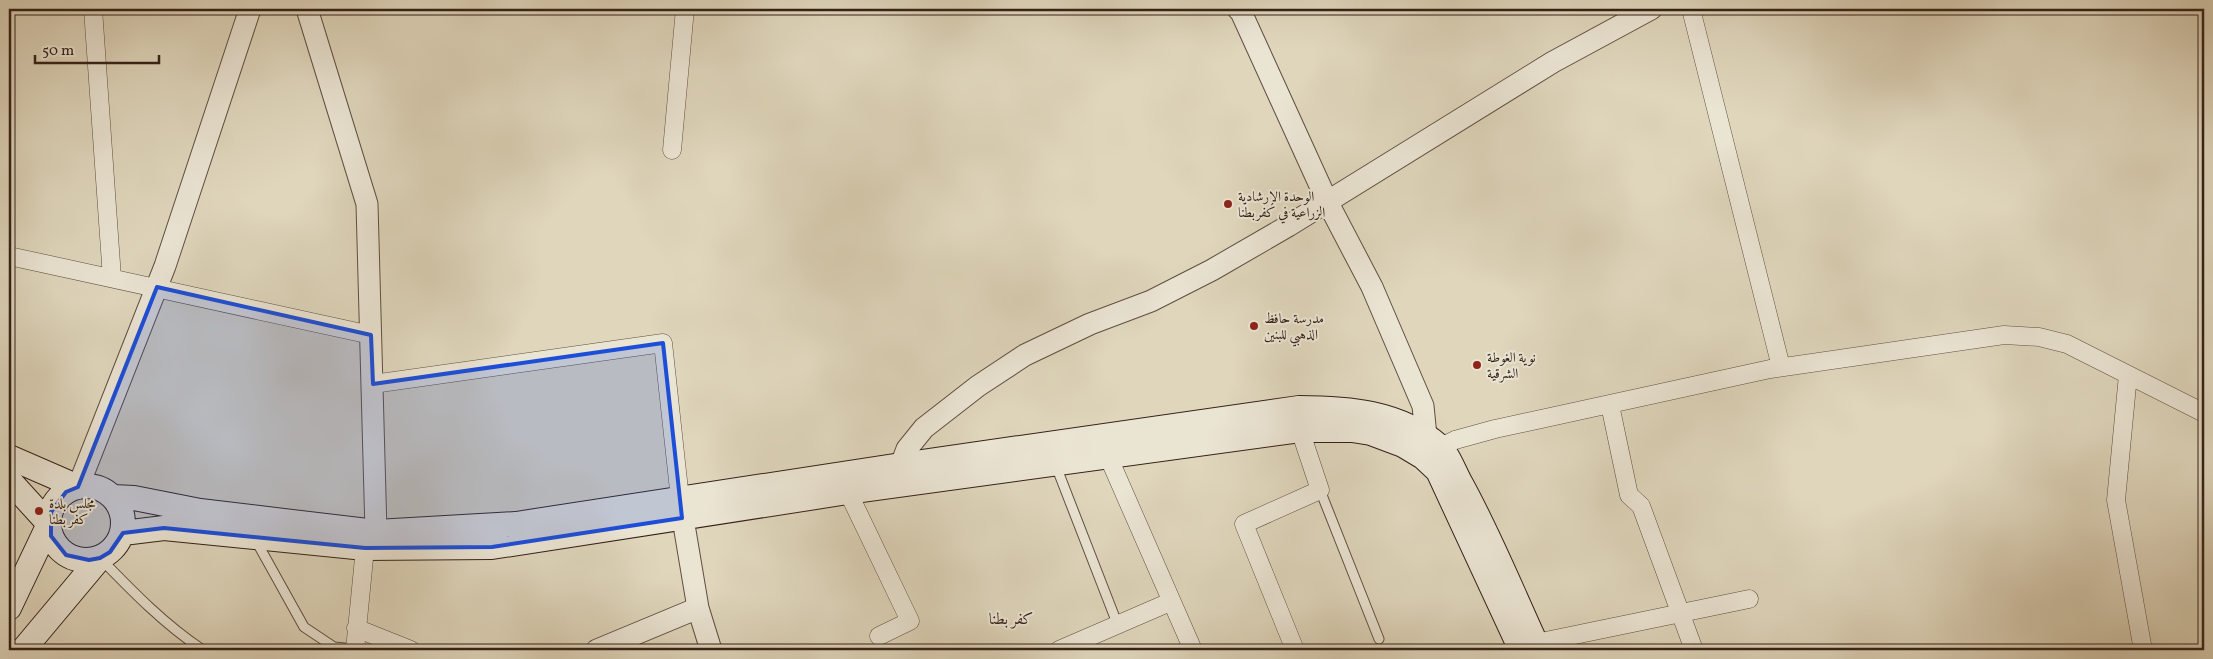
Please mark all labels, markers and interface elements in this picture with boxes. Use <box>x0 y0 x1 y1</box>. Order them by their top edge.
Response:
scale bar <box>35 32 159 64</box>
text: 50 m <box>42 41 74 62</box>
place label: الوحدة الإرشادية الزراعية في كفربطنا <box>1238 188 1325 224</box>
marker: الوحدة الإرشادية الزراعية في كفربطنا <box>1222 198 1234 210</box>
place label: مدرسة حافظ الذهبي للبنين <box>1264 310 1324 347</box>
marker: مدرسة حافظ الذهبي للبنين <box>1248 320 1260 332</box>
place label: نوية الغوطة الشرقية <box>1487 349 1536 384</box>
marker: نوية الغوطة الشرقية <box>1471 359 1483 371</box>
place label: مجلس بلدة كفر بطنا <box>49 495 96 530</box>
marker: مجلس بلدة كفر بطنا <box>33 505 45 517</box>
district label: كفر بطنا <box>989 609 1033 631</box>

